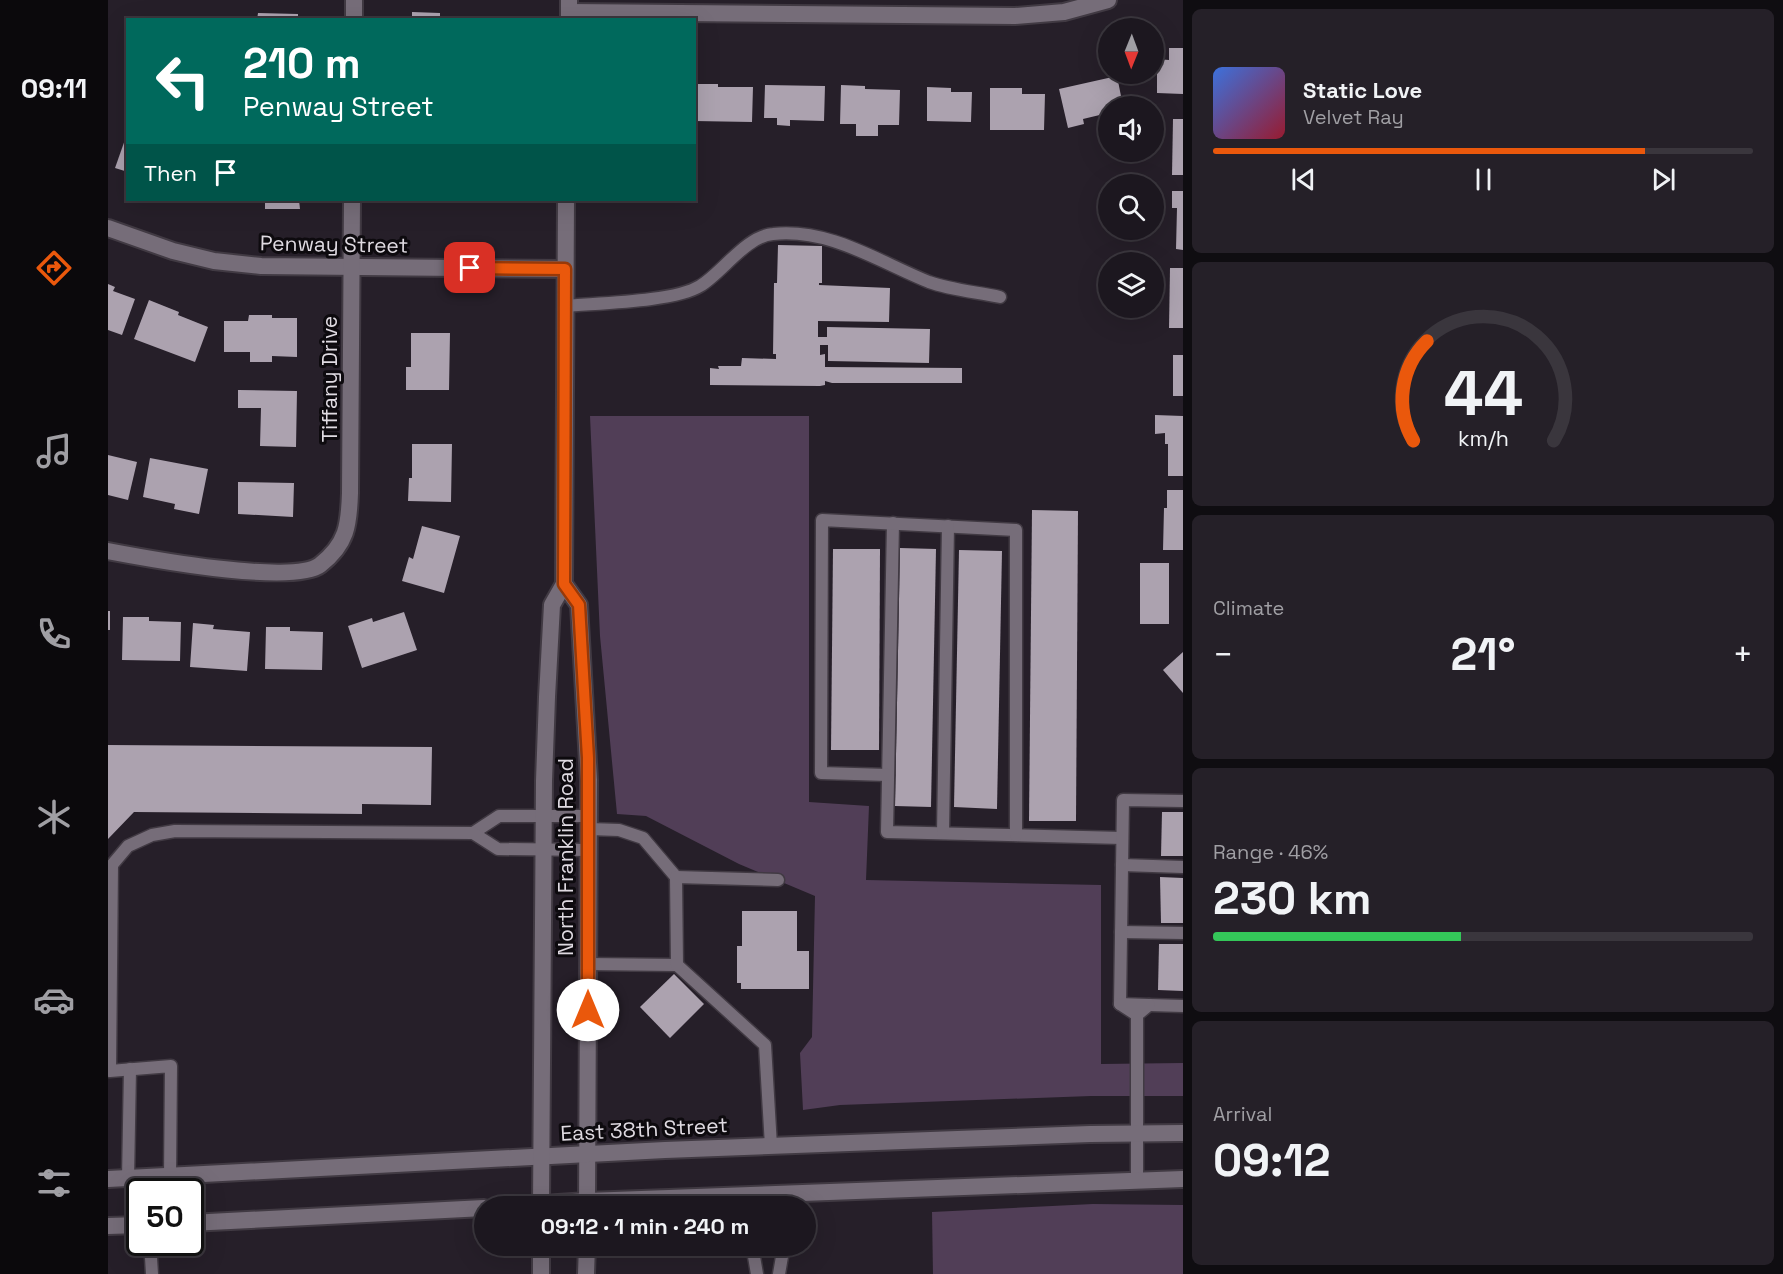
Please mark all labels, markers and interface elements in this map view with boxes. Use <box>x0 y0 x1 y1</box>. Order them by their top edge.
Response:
north arrow <box>1098 18 1164 84</box>
map controls <box>1098 18 1164 318</box>
text: 210 m <box>243 37 361 90</box>
icon: left <box>144 42 222 120</box>
text: 09:11 <box>21 71 87 106</box>
text: Static Love <box>1303 76 1422 104</box>
text: Penway Street <box>243 89 434 124</box>
button: sound <box>1098 96 1164 162</box>
text: Velvet Ray <box>1303 104 1404 130</box>
icon: arrive <box>209 156 242 189</box>
text: Then <box>144 159 197 187</box>
icon: previous <box>1287 163 1320 196</box>
icon: pause <box>1467 163 1500 196</box>
icon: next <box>1647 163 1680 196</box>
button: search <box>1098 174 1164 240</box>
street label: Penway Street <box>260 229 408 259</box>
pin <box>444 242 495 293</box>
icon: directions <box>33 247 75 289</box>
icon: arrive <box>453 251 486 284</box>
button: layers <box>1098 252 1164 318</box>
street label: Tiffany Drive <box>316 316 343 442</box>
text: 44 <box>1443 354 1523 433</box>
text: km/h <box>1457 425 1509 452</box>
icon: music <box>33 430 75 472</box>
text: Climate <box>1213 595 1284 621</box>
icon: phone <box>33 613 75 655</box>
text: 21° <box>1451 626 1515 683</box>
text: − <box>1213 634 1233 676</box>
text: + <box>1733 634 1753 676</box>
street label: North Franklin Road <box>552 758 579 956</box>
icon: climate <box>33 796 75 838</box>
text: Range · 46% <box>1213 839 1328 865</box>
text: 230 km <box>1213 870 1372 927</box>
position arrow <box>556 978 620 1042</box>
icon: car <box>33 979 75 1021</box>
text: Arrival <box>1213 1101 1272 1127</box>
street label: East 38th Street <box>560 1111 728 1147</box>
text: 09:12 <box>1213 1132 1330 1189</box>
icon: filters <box>33 1162 75 1204</box>
speed limit sign: 50 <box>126 1178 204 1256</box>
text: 09:12 · 1 min · 240 m <box>541 1212 749 1240</box>

